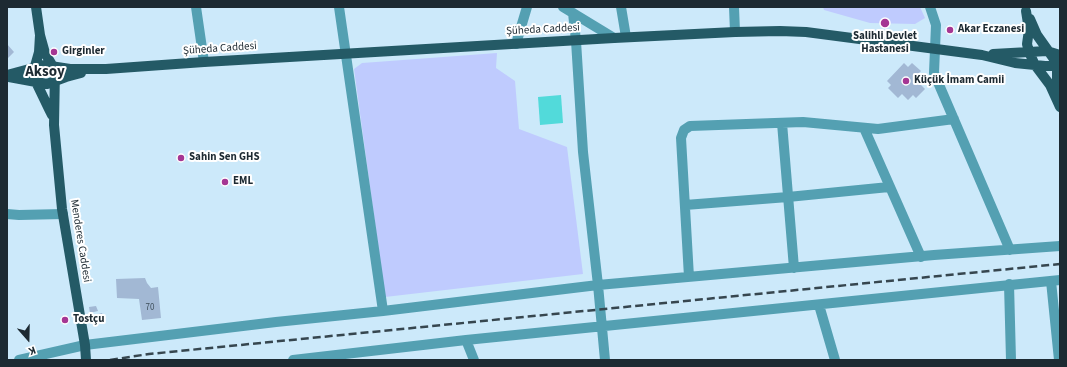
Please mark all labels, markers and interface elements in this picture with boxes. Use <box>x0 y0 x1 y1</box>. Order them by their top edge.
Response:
marker: Salihli Devlet Hastanesi <box>879 17 891 29</box>
street label: Şüheda Caddesi <box>506 21 580 39</box>
place label: Akar Eczanesi <box>958 23 1024 37</box>
marker: Akar Eczanesi <box>945 25 955 35</box>
place label: Salihli Devlet Hastanesi <box>853 30 917 56</box>
street label: Şüheda Caddesi <box>183 40 257 58</box>
place label: Girginler <box>62 45 105 59</box>
marker: Girginler <box>49 47 59 57</box>
district label: Aksoy <box>25 64 65 82</box>
place label: Küçük İmam Camii <box>914 74 1004 88</box>
marker: Küçük İmam Camii <box>901 76 911 86</box>
place label: Sahin Sen GHS <box>189 151 260 165</box>
marker: Sahin Sen GHS <box>176 153 186 163</box>
place label: EML <box>233 175 253 189</box>
marker: EML <box>220 177 230 187</box>
street label: Menderes Caddesi <box>67 199 93 283</box>
house number: 70 <box>146 303 154 313</box>
place label: Tostçu <box>73 313 104 327</box>
marker: Tostçu <box>60 315 70 325</box>
north arrow <box>8 319 48 359</box>
text: K <box>27 343 38 359</box>

